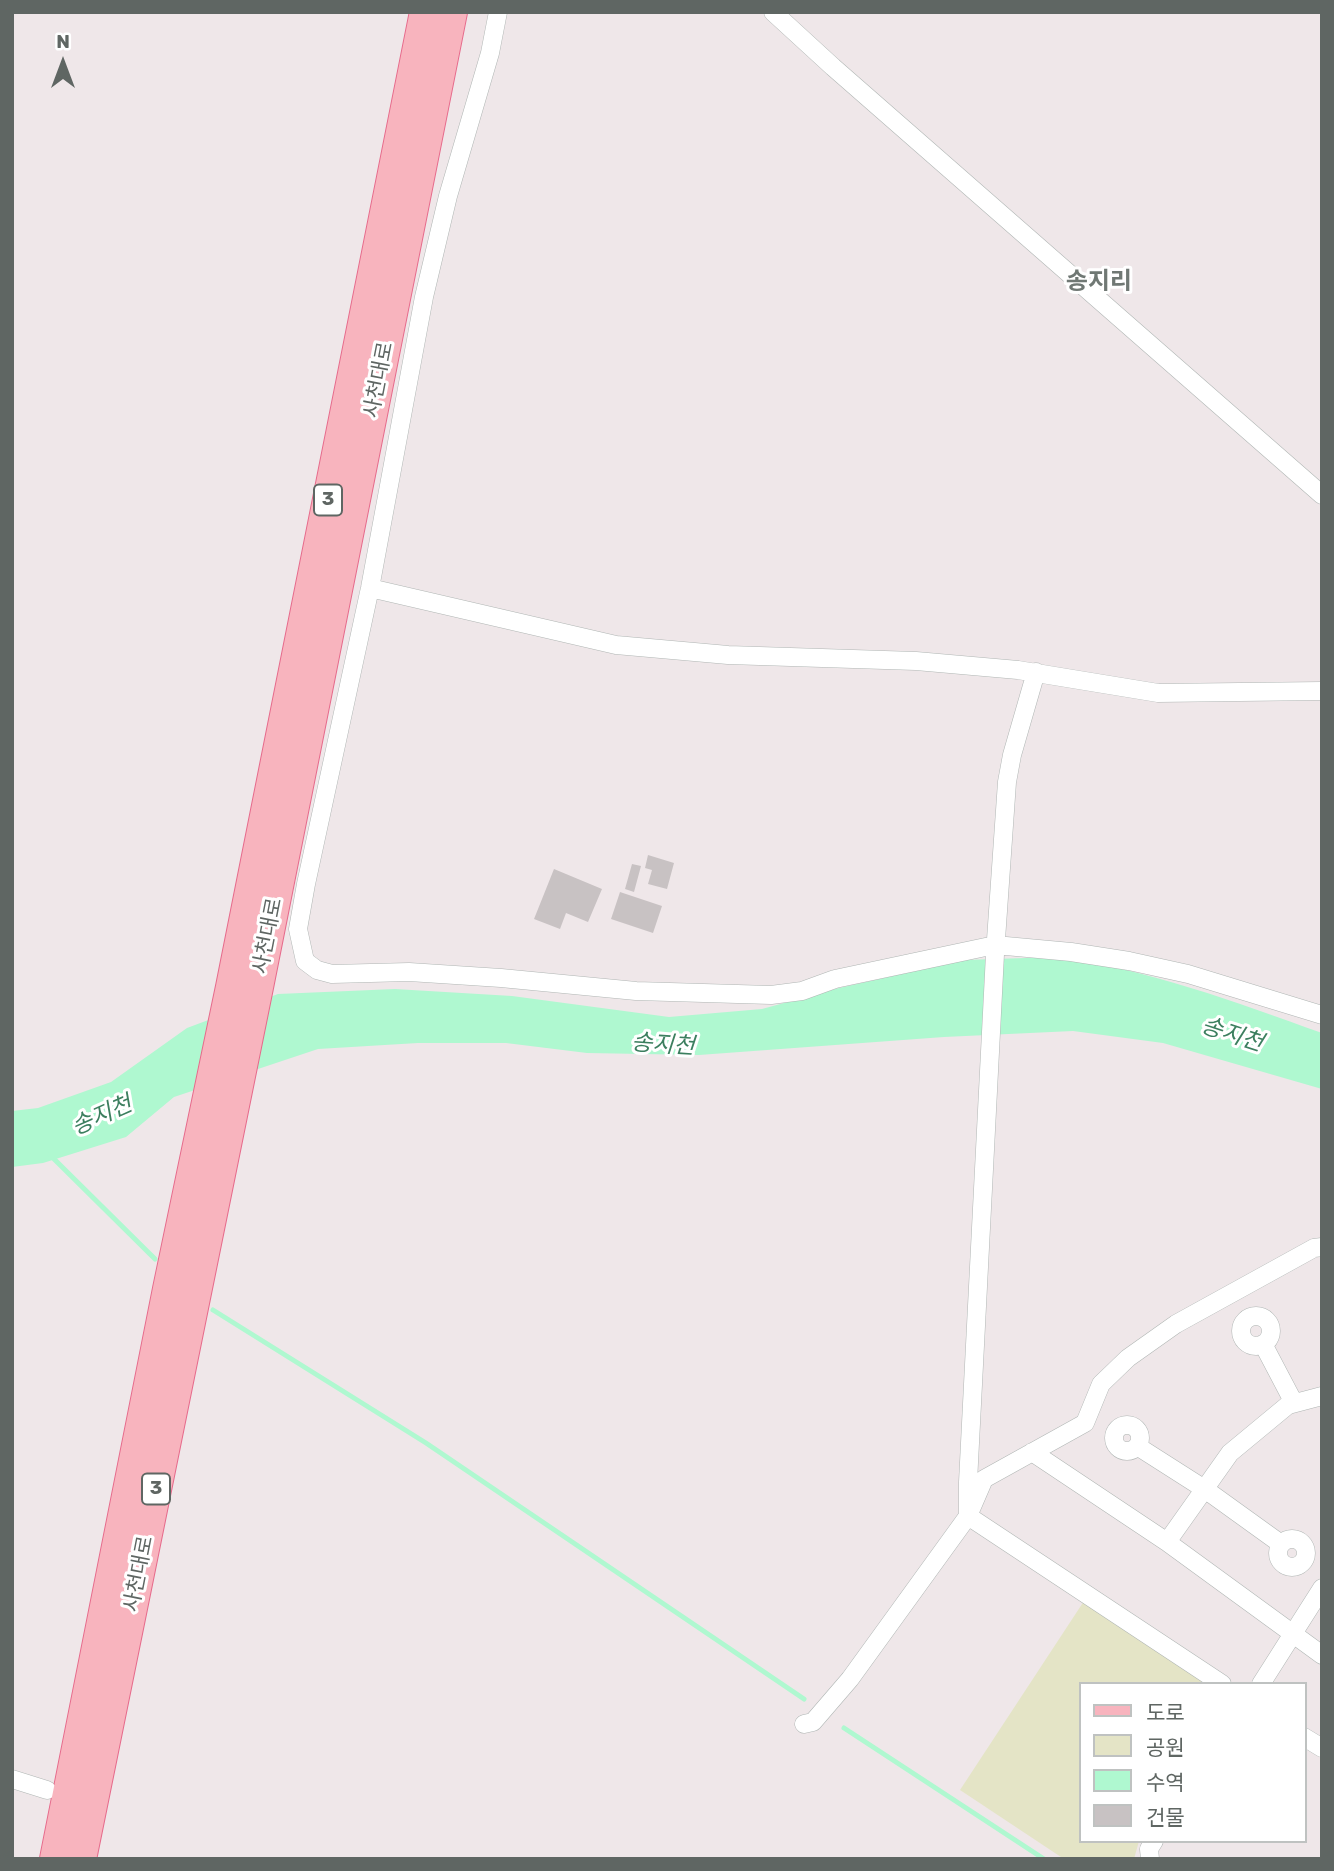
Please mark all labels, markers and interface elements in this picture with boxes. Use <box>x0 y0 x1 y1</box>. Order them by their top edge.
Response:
north arrow <box>28 28 98 98</box>
text: N <box>56 30 70 53</box>
district label: 송지리 <box>1066 268 1132 296</box>
street label: 사천대로 <box>359 340 399 420</box>
road number: 3 <box>314 485 342 516</box>
street label: 사천대로 <box>248 896 288 976</box>
water label: 송지천 <box>1198 1012 1266 1058</box>
water label: 송지천 <box>630 1029 696 1061</box>
water label: 송지천 <box>67 1090 137 1142</box>
road number: 3 <box>142 1474 170 1504</box>
street label: 사천대로 <box>119 1534 159 1614</box>
legend <box>1078 1682 1306 1843</box>
text: 도로 <box>1146 1700 1185 1725</box>
text: 공원 <box>1146 1735 1185 1760</box>
text: 수역 <box>1146 1770 1185 1795</box>
text: 건물 <box>1146 1805 1185 1830</box>

